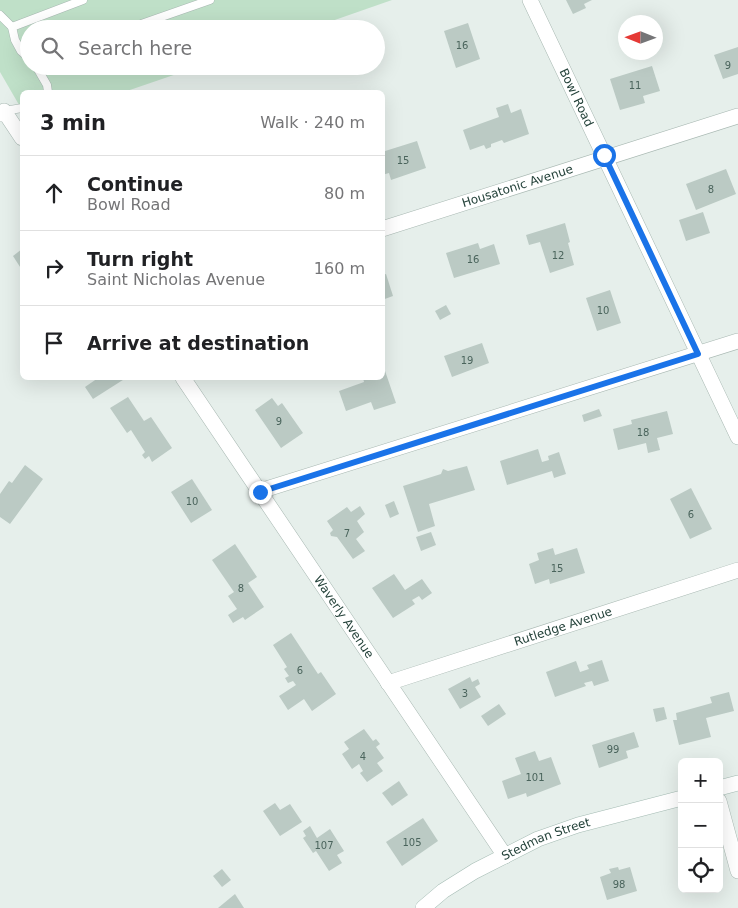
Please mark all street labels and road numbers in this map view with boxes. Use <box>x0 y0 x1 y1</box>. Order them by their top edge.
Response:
street label: Bowl Road <box>557 66 596 129</box>
street label: Housatonic Avenue <box>460 162 575 210</box>
street label: Waverly Avenue <box>311 573 377 661</box>
street label: Rutledge Avenue <box>512 604 614 649</box>
street label: Stedman Street <box>499 815 592 863</box>

